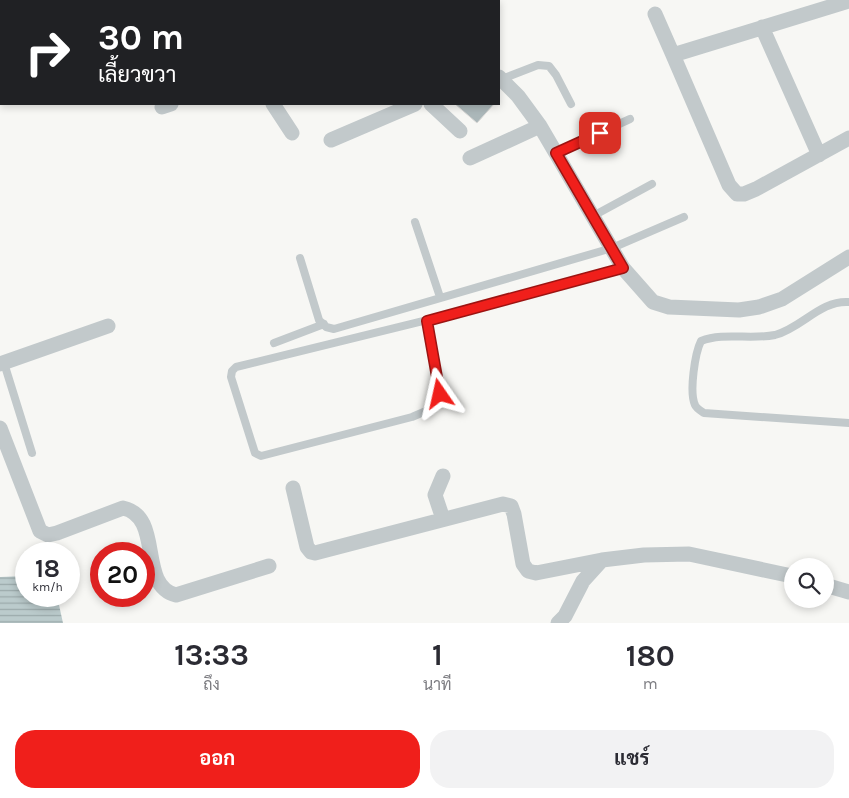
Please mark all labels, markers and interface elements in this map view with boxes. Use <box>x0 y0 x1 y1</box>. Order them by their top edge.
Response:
text: 30 m <box>98 17 184 58</box>
icon: right <box>15 20 80 85</box>
text: เลี้ยวขวา <box>98 62 176 88</box>
pin <box>579 112 621 154</box>
icon: arrive <box>586 119 614 147</box>
position arrow <box>413 367 465 419</box>
speed limit sign: 20 <box>90 542 155 607</box>
text: 18 <box>35 554 60 583</box>
map controls <box>784 558 834 608</box>
button: search <box>784 558 834 608</box>
text: km/h <box>32 580 63 594</box>
text: 13:33 <box>174 637 249 673</box>
text: 1 <box>432 637 443 673</box>
text: 180 <box>626 638 675 674</box>
text: m <box>643 674 658 693</box>
text: ถึง <box>203 675 220 694</box>
text: นาที <box>423 675 452 694</box>
button: ออก <box>15 730 420 788</box>
button: แชร์ <box>430 730 834 788</box>

